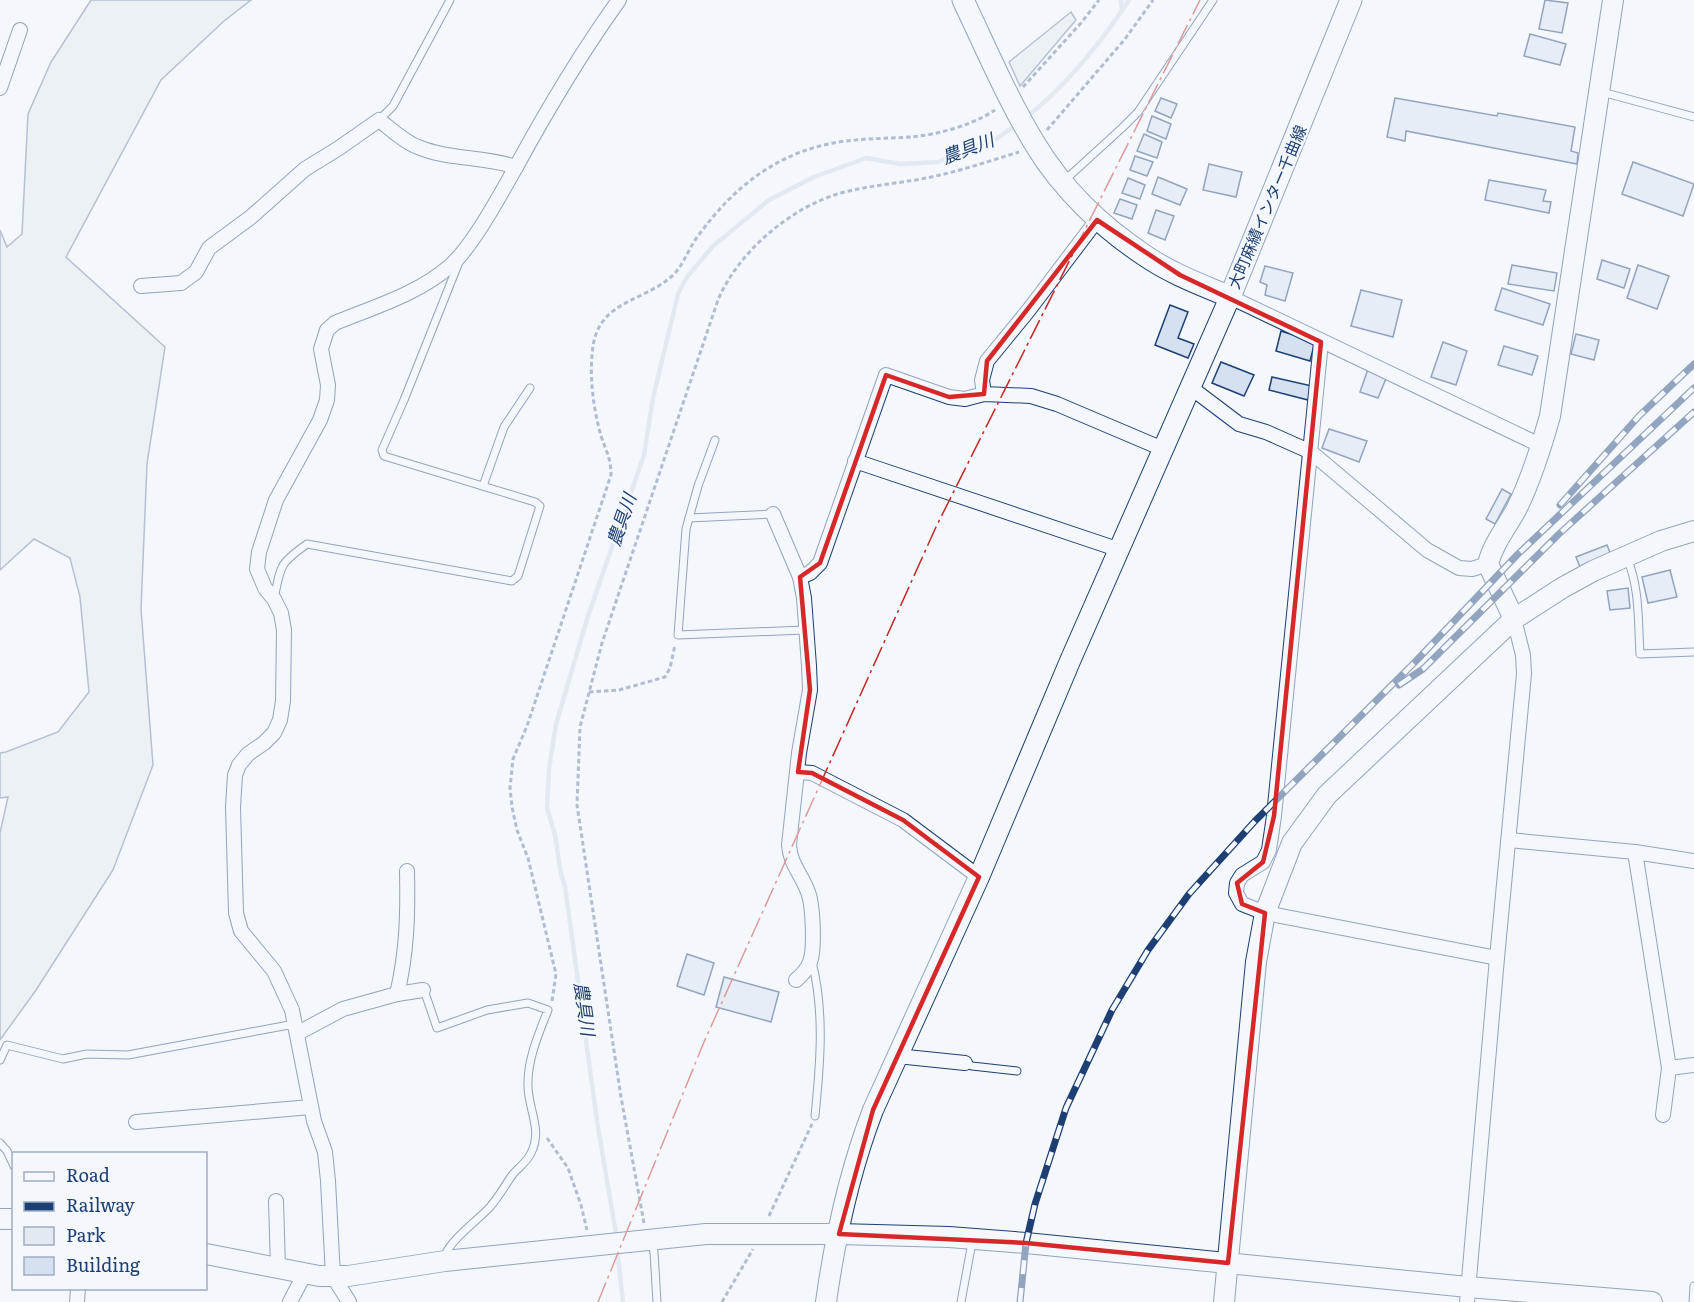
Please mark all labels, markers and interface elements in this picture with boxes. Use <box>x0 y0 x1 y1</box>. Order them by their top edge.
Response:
street label: 大町麻績インター千曲線 <box>1221 121 1312 292</box>
water label: 農具川 <box>937 125 999 170</box>
water label: 農具川 <box>599 488 643 549</box>
water label: 農具川 <box>568 980 603 1039</box>
legend <box>12 1152 207 1290</box>
text: Road <box>66 1161 110 1188</box>
text: Railway <box>66 1191 135 1218</box>
text: Park <box>66 1221 107 1248</box>
text: Building <box>66 1251 141 1278</box>

